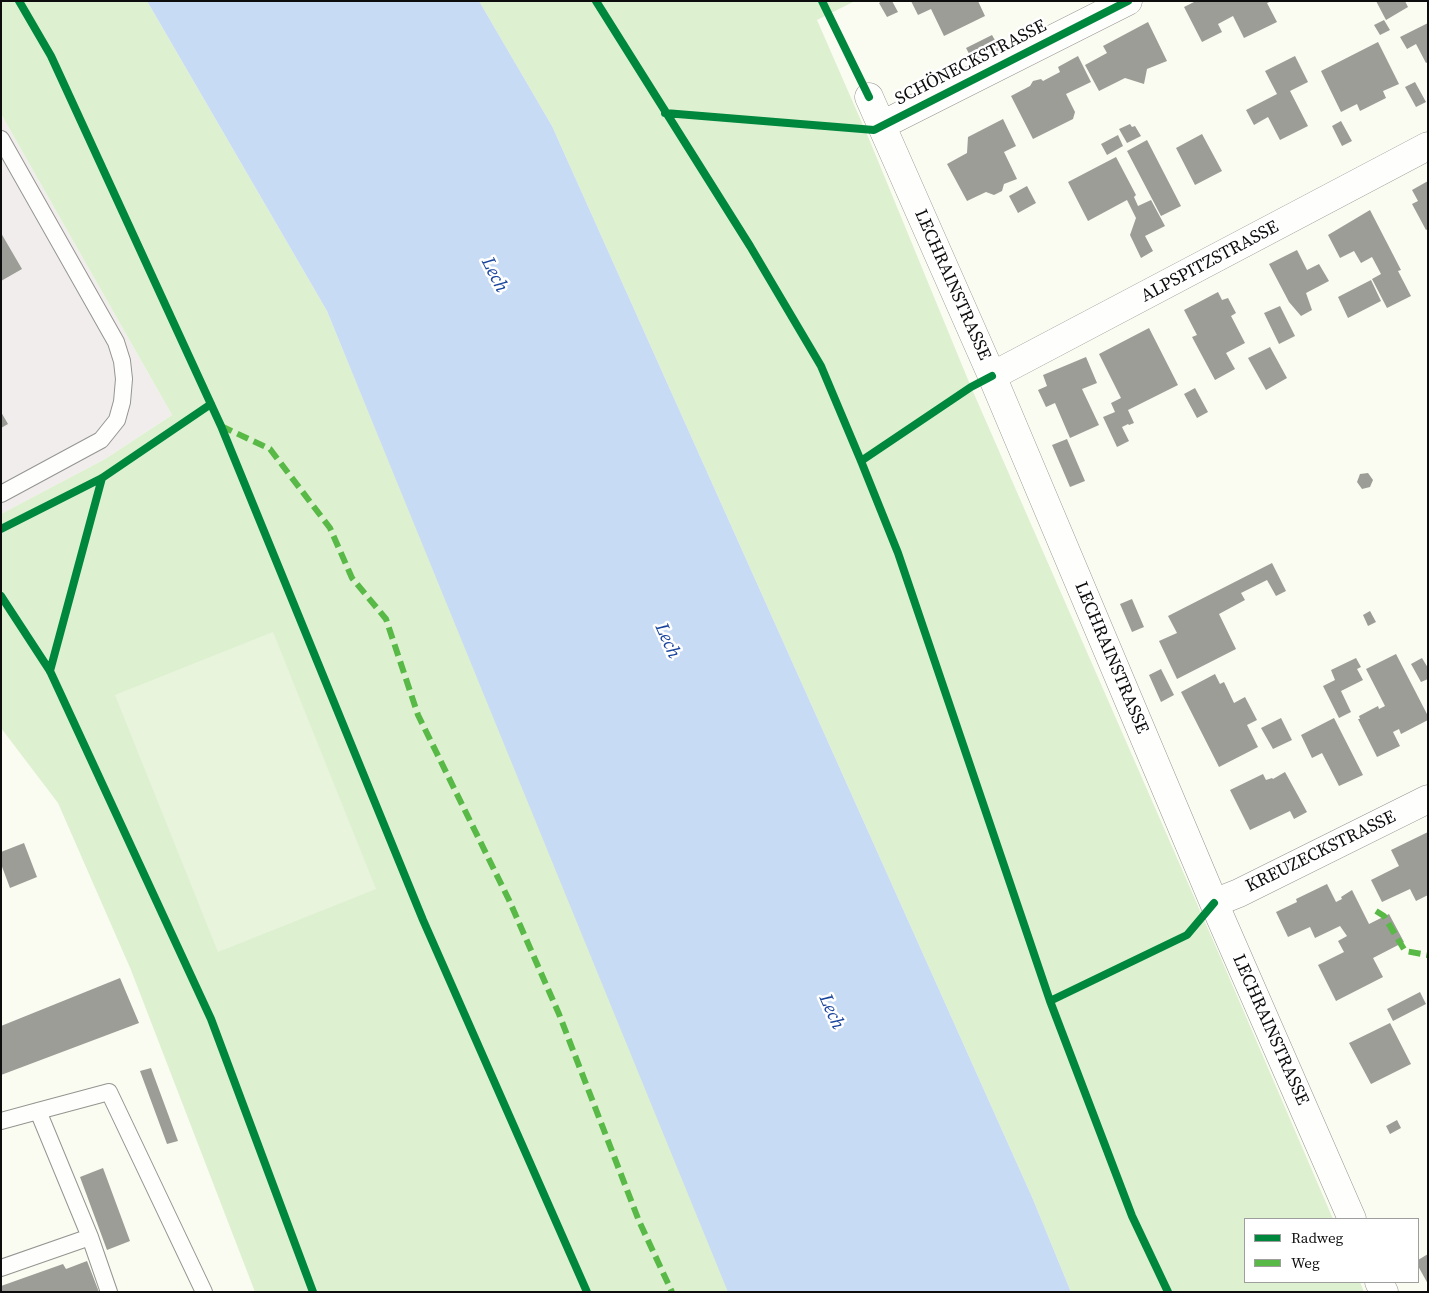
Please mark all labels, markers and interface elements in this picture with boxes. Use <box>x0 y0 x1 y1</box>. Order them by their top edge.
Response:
street label: SCHÖNECKSTRASSE <box>892 16 1050 110</box>
street label: LECHRAINSTRASSE <box>909 206 995 364</box>
street label: ALPSPITZSTRASSE <box>1138 217 1282 307</box>
water label: Lech <box>476 254 512 296</box>
street label: LECHRAINSTRASSE <box>1069 579 1153 737</box>
water label: Lech <box>649 620 685 662</box>
street label: KREUZECKSTRASSE <box>1243 806 1399 898</box>
street label: LECHRAINSTRASSE <box>1227 951 1313 1109</box>
water label: Lech <box>813 991 849 1033</box>
legend <box>1244 1218 1419 1283</box>
text: Radweg <box>1291 1227 1343 1248</box>
text: Weg <box>1291 1252 1320 1273</box>

